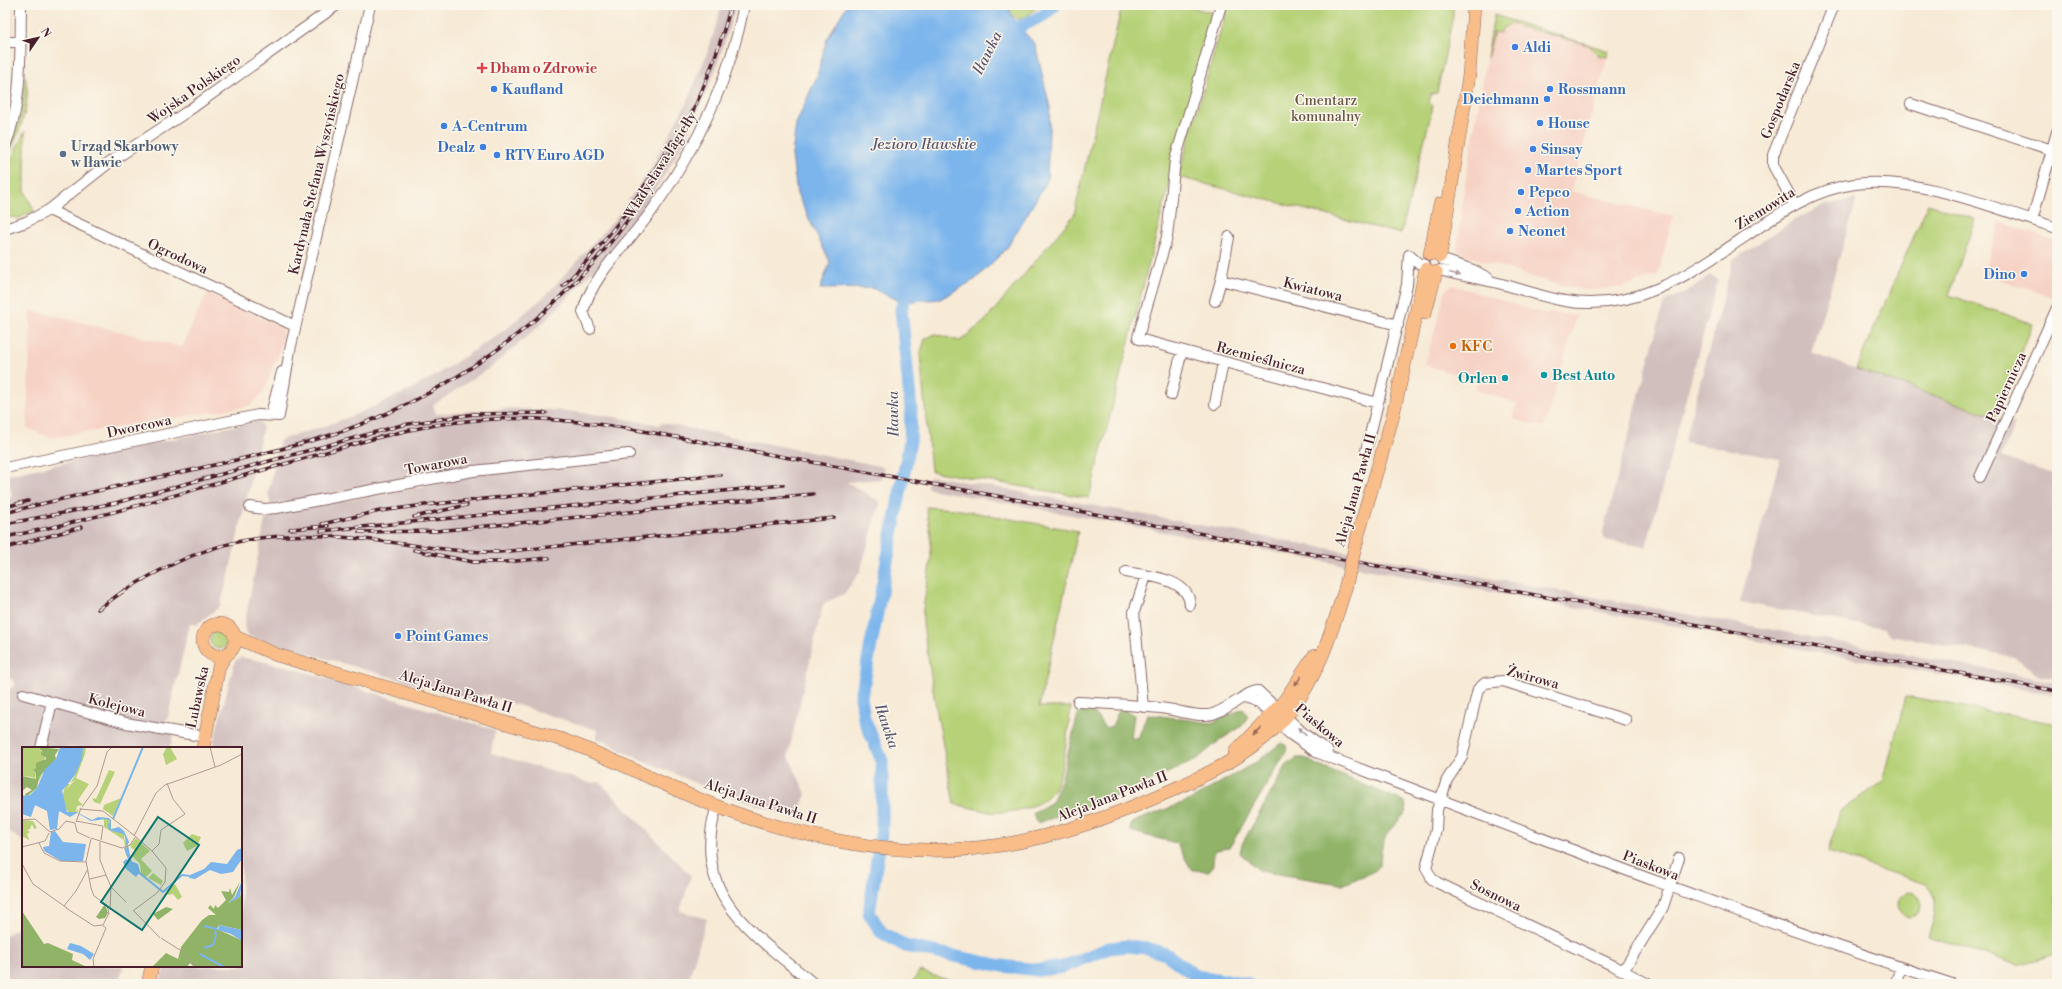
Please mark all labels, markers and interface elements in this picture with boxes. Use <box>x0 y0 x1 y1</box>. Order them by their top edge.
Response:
north arrow <box>18 18 58 58</box>
text: N <box>37 25 54 41</box>
water label: Iławka <box>968 28 1007 79</box>
place label: Aldi <box>1522 39 1551 57</box>
marker: Aldi <box>1510 42 1520 52</box>
street label: Wojska Polskiego <box>144 51 244 129</box>
street label: Gospodarska <box>1757 58 1805 142</box>
place label: Dbam o Zdrowie <box>490 60 598 78</box>
marker: Dbam o Zdrowie <box>477 63 487 73</box>
street label: Kardynała Stefana Wyszyńskiego <box>285 72 349 277</box>
place label: Kaufland <box>502 81 564 99</box>
place label: Rossmann <box>1558 81 1626 99</box>
marker: Kaufland <box>489 84 499 94</box>
marker: Rossmann <box>1545 84 1555 94</box>
place label: Deichmann <box>1463 91 1539 109</box>
park label: Cmentarz komunalny <box>1291 92 1361 126</box>
marker: Deichmann <box>1542 94 1552 104</box>
street label: Władysława Jagiełły <box>620 108 701 223</box>
place label: House <box>1548 115 1590 133</box>
place label: A-Centrum <box>451 118 528 136</box>
marker: House <box>1535 118 1545 128</box>
marker: A-Centrum <box>439 121 449 131</box>
water label: Jezioro Iławskie <box>870 135 976 154</box>
place label: Urząd Skarbowy w Iławie <box>70 138 180 172</box>
place label: Dealz <box>437 139 475 157</box>
place label: Sinsay <box>1541 141 1584 159</box>
marker: Dealz <box>478 142 488 152</box>
marker: Sinsay <box>1528 144 1538 154</box>
place label: RTV Euro AGD <box>505 147 604 165</box>
marker: Urząd Skarbowy w Iławie <box>58 149 68 159</box>
marker: RTV Euro AGD <box>492 150 502 160</box>
place label: Martes Sport <box>1536 162 1623 180</box>
marker: Martes Sport <box>1523 165 1533 175</box>
street label: Ziemowita <box>1732 183 1799 234</box>
place label: Pepco <box>1529 184 1570 202</box>
marker: Pepco <box>1516 187 1526 197</box>
place label: Action <box>1525 203 1570 221</box>
marker: Action <box>1513 206 1523 216</box>
place label: Neonet <box>1518 223 1567 241</box>
marker: Neonet <box>1505 226 1515 236</box>
street label: Ogrodowa <box>144 235 212 279</box>
place label: Dino <box>1984 266 2016 284</box>
marker: Dino <box>2019 269 2029 279</box>
one-way arrow <box>1449 272 1461 278</box>
street label: Kwiatowa <box>1281 274 1345 306</box>
street label: Rzemieślnicza <box>1214 338 1308 380</box>
place label: KFC <box>1461 338 1492 356</box>
marker: KFC <box>1448 341 1458 351</box>
street label: Papiernicza <box>1983 348 2031 426</box>
place label: Best Auto <box>1552 367 1615 385</box>
place label: Orlen <box>1458 370 1497 388</box>
marker: Best Auto <box>1539 370 1549 380</box>
marker: Orlen <box>1500 373 1510 383</box>
water label: Iławka <box>884 390 903 438</box>
street label: Dworcowa <box>105 411 174 443</box>
street label: Aleja Jana Pawła II <box>1331 431 1381 550</box>
street label: Towarowa <box>403 450 470 480</box>
place label: Point Games <box>406 628 488 646</box>
marker: Point Games <box>393 631 403 641</box>
street label: Żwirowa <box>1505 660 1562 694</box>
street label: Lubawska <box>183 664 214 730</box>
street label: Aleja Jana Pawła II <box>396 666 515 718</box>
one-way arrow <box>1294 676 1302 687</box>
street label: Kolejowa <box>86 690 148 722</box>
water label: Iławka <box>870 700 903 752</box>
street label: Piaskowa <box>1291 700 1348 752</box>
one-way arrow <box>1252 726 1262 736</box>
one-way arrow <box>1297 727 1306 736</box>
inset map <box>22 747 242 967</box>
street label: Aleja Jana Pawła II <box>1054 767 1171 827</box>
street label: Aleja Jana Pawła II <box>701 775 820 829</box>
street label: Piaskowa <box>1620 847 1682 885</box>
street label: Sosnowa <box>1467 876 1525 916</box>

